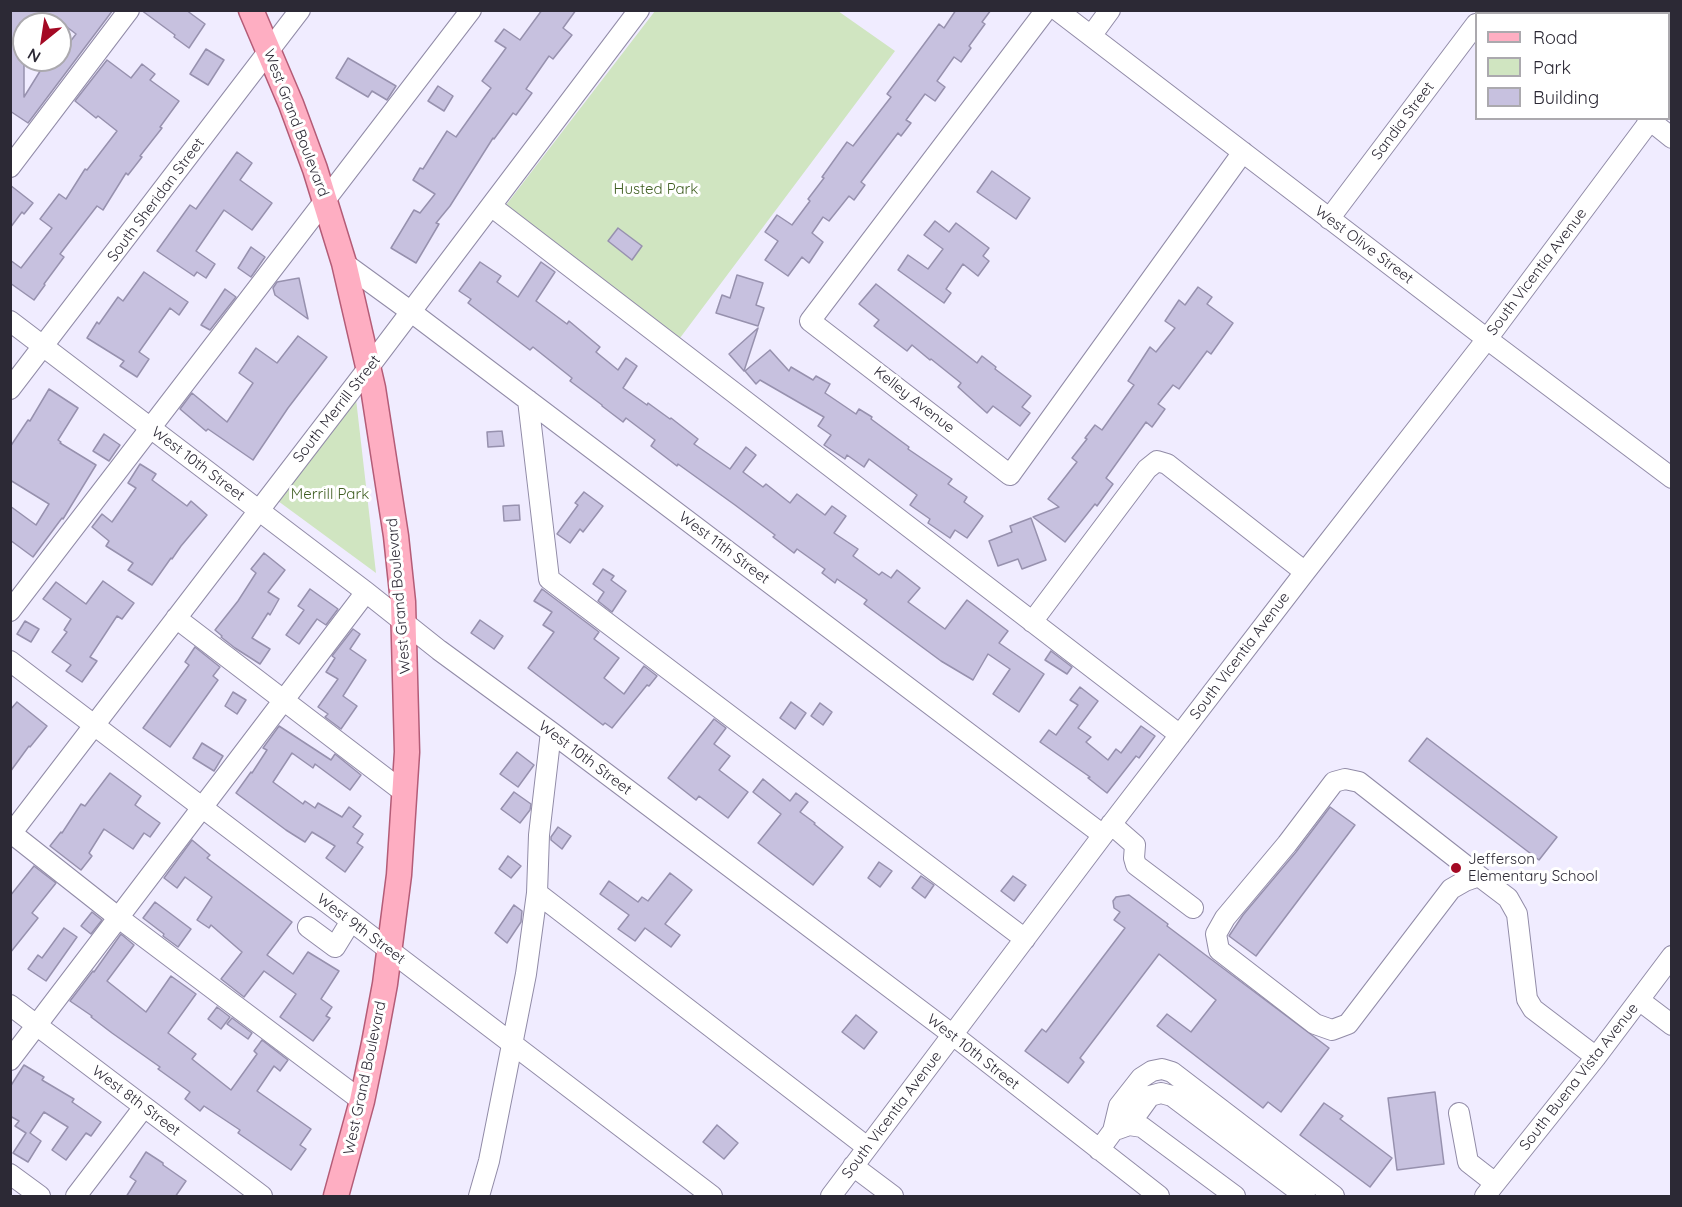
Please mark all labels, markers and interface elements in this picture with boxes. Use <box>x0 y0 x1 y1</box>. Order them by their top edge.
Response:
north arrow <box>12 12 72 72</box>
legend <box>1475 12 1670 120</box>
text: Road <box>1533 26 1578 49</box>
text: N <box>24 44 44 67</box>
street label: West Grand Boulevard <box>260 47 332 199</box>
text: Park <box>1533 56 1571 79</box>
street label: Sandia Street <box>1368 79 1438 163</box>
text: Building <box>1533 86 1599 109</box>
street label: South Sheridan Street <box>104 135 208 265</box>
park label: Husted Park <box>614 180 698 198</box>
street label: West Olive Street <box>1311 202 1417 288</box>
street label: South Vicentia Avenue <box>1483 205 1591 339</box>
street label: South Merrill Street <box>289 352 385 466</box>
street label: Kelley Avenue <box>870 363 958 437</box>
street label: West 10th Street <box>148 423 248 505</box>
park label: Merrill Park <box>291 485 369 503</box>
street label: West 11th Street <box>675 508 773 588</box>
street label: West Grand Boulevard <box>383 517 415 675</box>
street label: South Vicentia Avenue <box>1186 589 1294 723</box>
street label: West 10th Street <box>535 717 635 799</box>
place label: Jefferson Elementary School <box>1468 850 1598 885</box>
marker: Jefferson Elementary School <box>1449 861 1463 875</box>
street label: West 9th Street <box>313 890 409 968</box>
street label: West Grand Boulevard <box>340 1000 390 1156</box>
street label: South Buena Vista Avenue <box>1516 1000 1642 1154</box>
street label: West 10th Street <box>923 1010 1023 1094</box>
street label: South Vicentia Avenue <box>838 1048 946 1182</box>
street label: West 8th Street <box>88 1062 184 1140</box>

